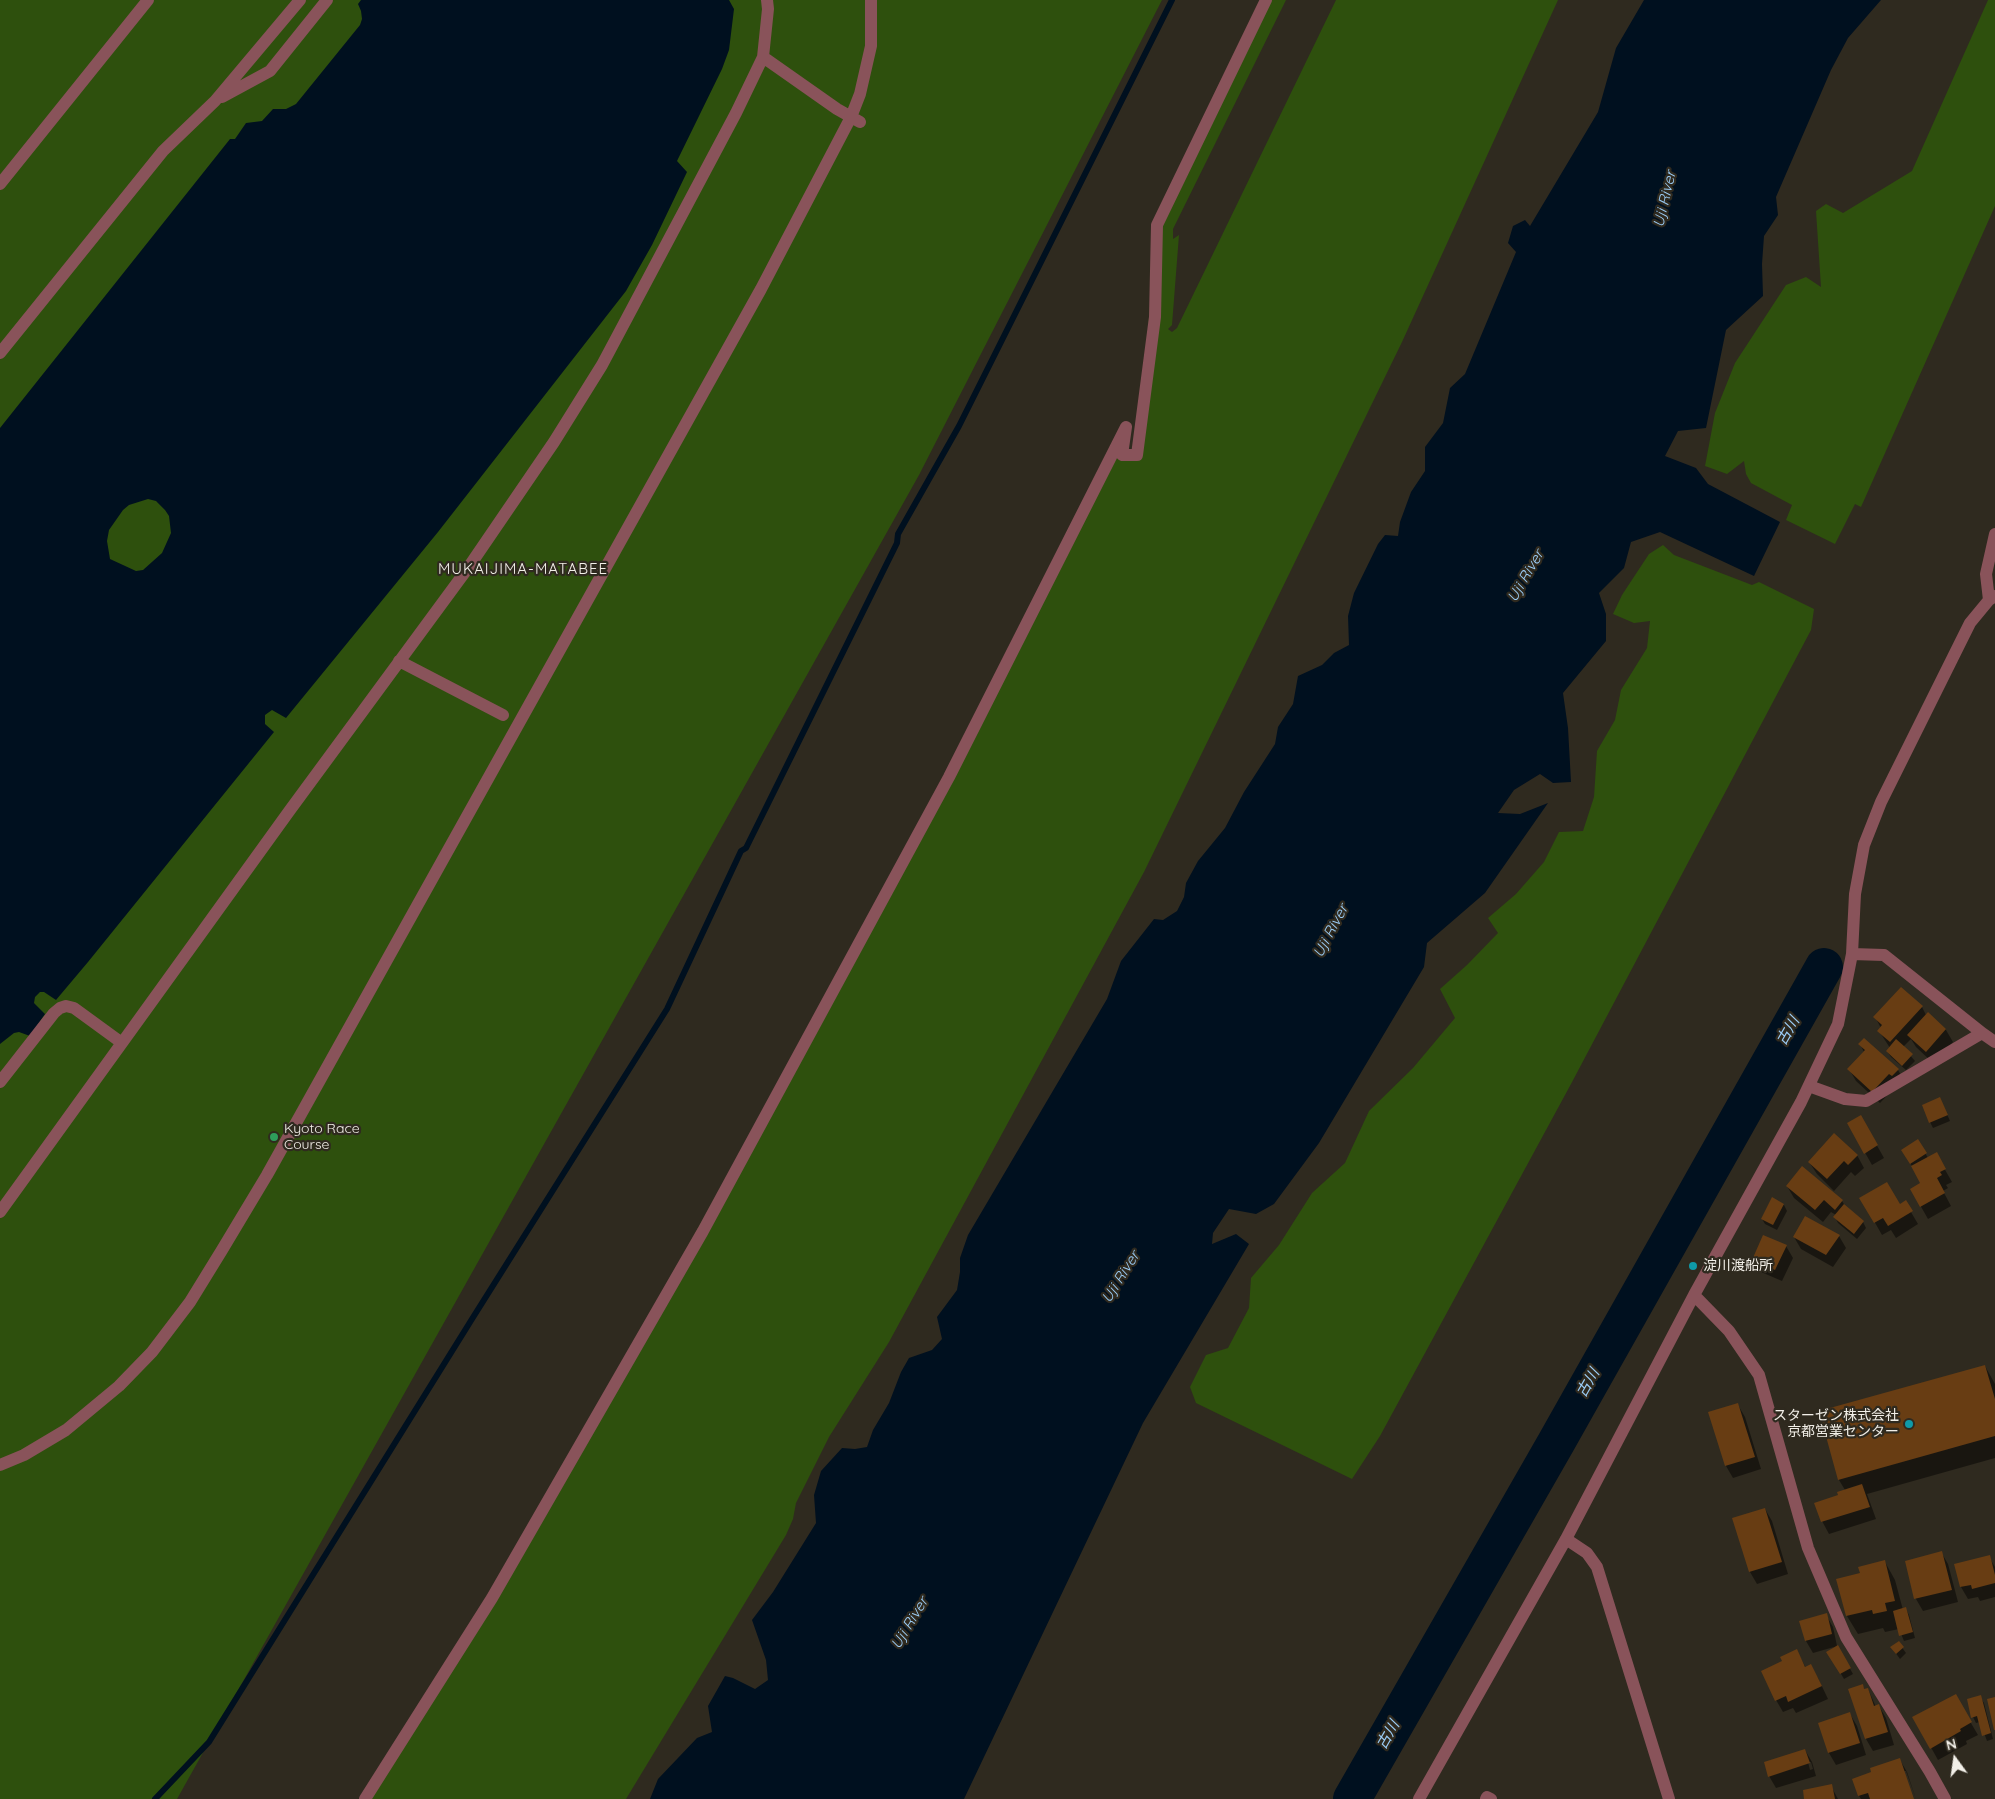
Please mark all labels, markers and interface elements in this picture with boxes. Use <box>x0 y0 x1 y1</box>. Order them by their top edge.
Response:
water label: Uji River <box>1650 169 1680 229</box>
water label: Uji River <box>1504 547 1548 605</box>
district label: MUKAIJIMA-MATABEE <box>436 560 610 578</box>
water label: Uji River <box>1310 901 1352 961</box>
water label: 古川 <box>1773 1014 1803 1048</box>
place label: Kyoto Race Course <box>284 1121 360 1154</box>
marker: Kyoto Race Course <box>268 1131 280 1143</box>
water label: Uji River <box>1098 1248 1144 1306</box>
place label: 淀川渡船所 <box>1703 1258 1773 1274</box>
marker: 淀川渡船所 <box>1687 1260 1699 1272</box>
water label: 古川 <box>1573 1366 1603 1400</box>
place label: スターゼン株式会社 京都営業センター <box>1773 1408 1899 1440</box>
marker: スターゼン株式会社 京都営業センター <box>1903 1418 1915 1430</box>
water label: Uji River <box>887 1594 933 1652</box>
water label: 古川 <box>1373 1718 1403 1752</box>
north arrow <box>1930 1734 1980 1784</box>
text: N <box>1944 1734 1959 1754</box>

